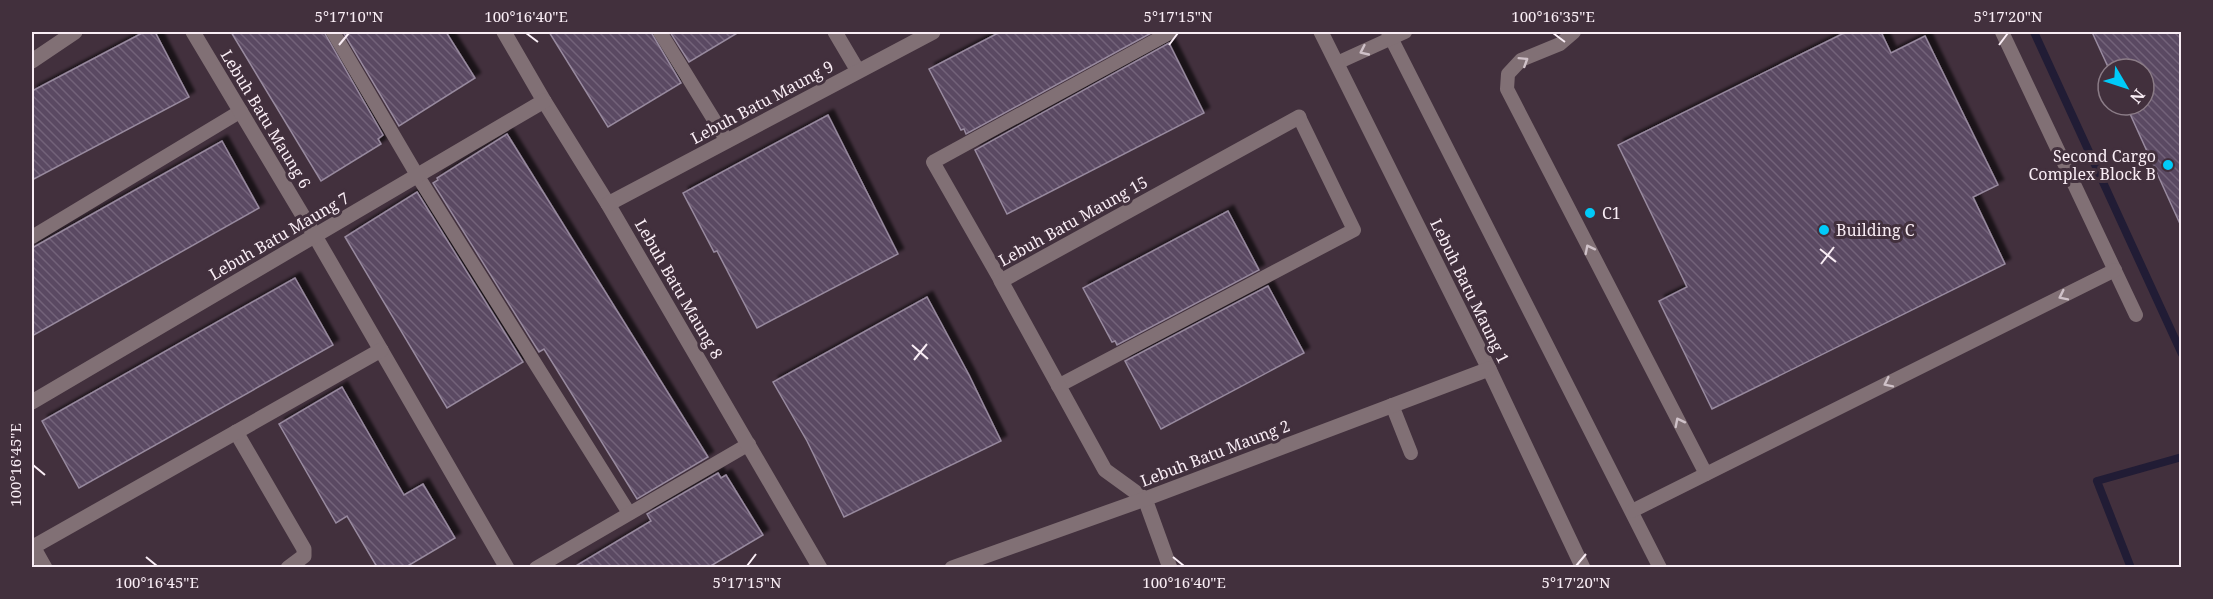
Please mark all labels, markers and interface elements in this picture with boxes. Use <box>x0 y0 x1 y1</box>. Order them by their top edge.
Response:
text: 5°17'10"N <box>315 6 384 26</box>
text: 100°16'40"E <box>484 6 568 26</box>
text: 5°17'15"N <box>1144 6 1213 26</box>
text: 100°16'35"E <box>1511 6 1595 26</box>
text: 5°17'20"N <box>1974 6 2043 26</box>
one-way arrow <box>1359 43 1370 55</box>
street label: Lebuh Batu Maung 6 <box>216 45 316 193</box>
street label: Lebuh Batu Maung 9 <box>687 55 837 149</box>
one-way arrow <box>1518 57 1528 69</box>
north arrow <box>2096 57 2156 117</box>
text: N <box>2125 85 2150 109</box>
place label: Second Cargo Complex Block B <box>2029 145 2156 185</box>
marker: Second Cargo Complex Block B <box>2161 158 2175 172</box>
street label: Lebuh Batu Maung 15 <box>994 171 1152 271</box>
street label: Lebuh Batu Maung 7 <box>205 187 353 285</box>
place label: C1 <box>1602 202 1621 224</box>
marker: C1 <box>1583 206 1597 220</box>
street label: Lebuh Batu Maung 8 <box>630 215 728 363</box>
street label: Lebuh Batu Maung 1 <box>1425 215 1515 367</box>
place label: Building C <box>1836 219 1915 241</box>
marker: Building C <box>1817 223 1831 237</box>
one-way arrow <box>1585 245 1596 255</box>
one-way arrow <box>2058 289 2069 301</box>
one-way arrow <box>1884 376 1895 388</box>
street label: Lebuh Batu Maung 2 <box>1137 414 1293 492</box>
one-way arrow <box>1675 418 1686 428</box>
text: 100°16'45"E <box>5 423 25 507</box>
text: 100°16'45"E <box>115 572 199 592</box>
text: 5°17'15"N <box>713 572 782 592</box>
text: 100°16'40"E <box>1142 572 1226 592</box>
text: 5°17'20"N <box>1542 572 1611 592</box>

